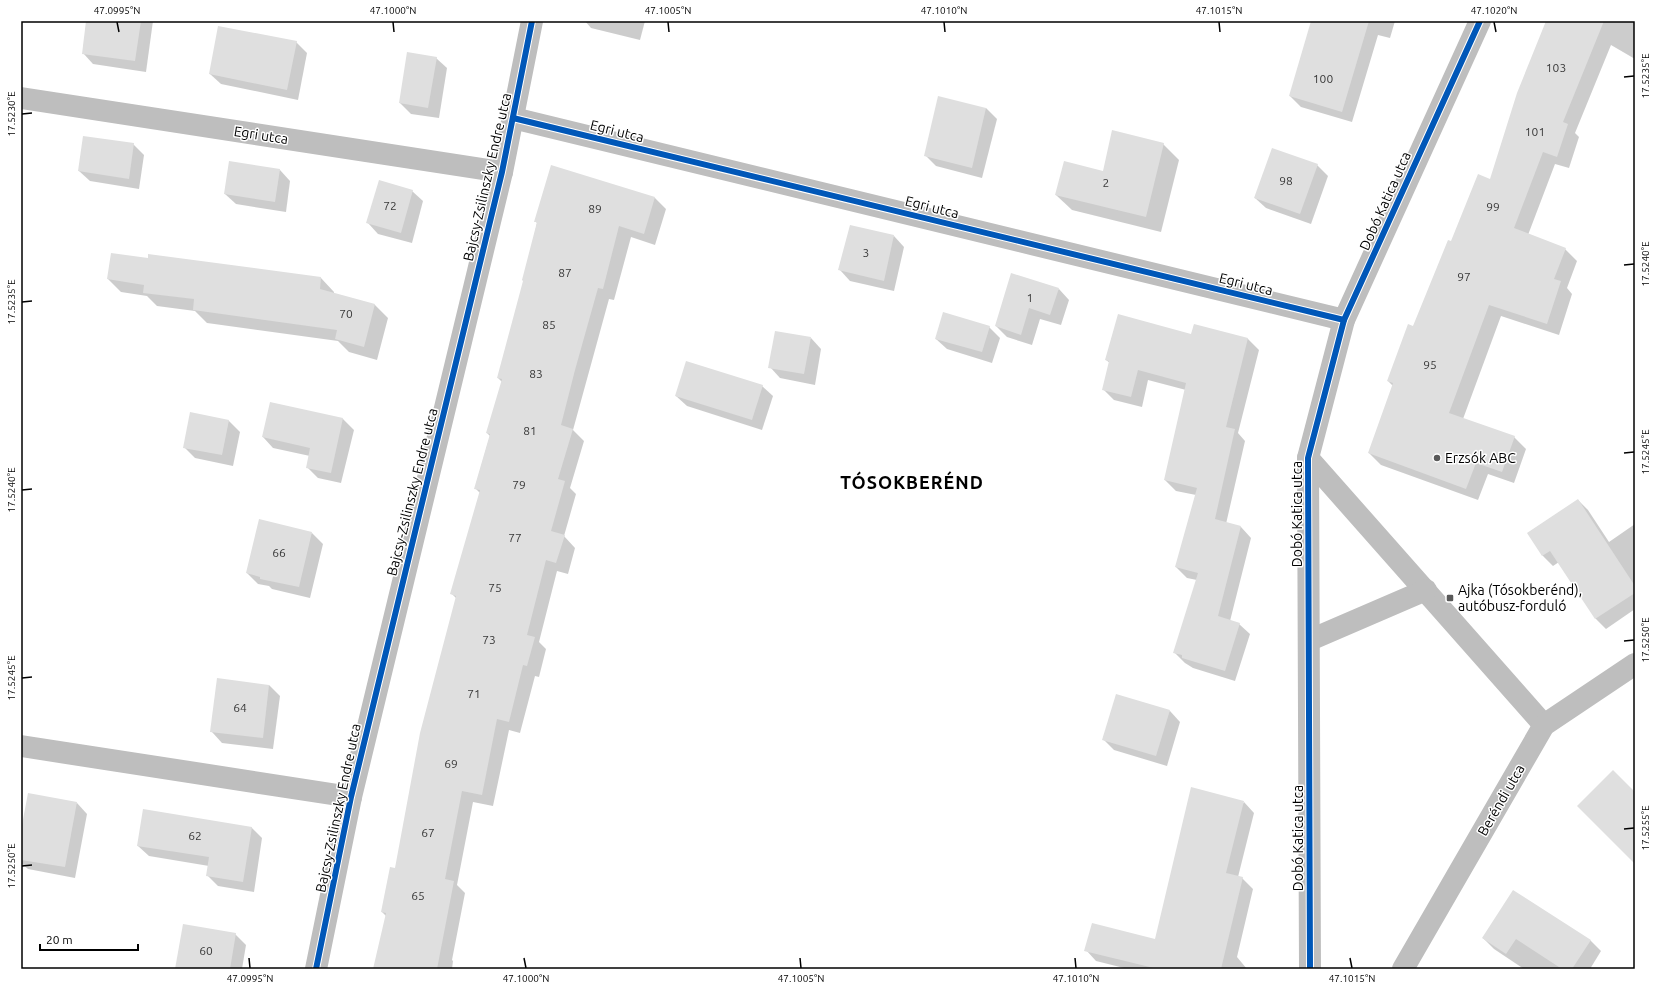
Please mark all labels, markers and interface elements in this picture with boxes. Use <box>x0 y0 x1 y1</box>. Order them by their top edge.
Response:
text: 47.0995°N <box>94 5 140 16</box>
text: 47.1000°N <box>370 5 416 16</box>
text: 47.1005°N <box>645 5 691 16</box>
text: 47.1010°N <box>921 5 967 16</box>
text: 47.1015°N <box>1196 5 1242 16</box>
text: 47.1020°N <box>1471 5 1517 16</box>
text: 17.5235°E <box>1640 53 1651 99</box>
house number: 103 <box>1546 61 1566 74</box>
house number: 100 <box>1313 72 1333 85</box>
text: 17.5230°E <box>6 91 17 137</box>
street label: Bajcsy-Zsilinszky Endre utca <box>460 91 514 263</box>
street label: Egri utca <box>588 117 646 145</box>
street label: Egri utca <box>233 123 289 147</box>
house number: 101 <box>1525 125 1545 138</box>
street label: Dobó Katica utca <box>1356 149 1414 253</box>
house number: 98 <box>1279 174 1293 187</box>
house number: 2 <box>1103 176 1109 189</box>
street label: Egri utca <box>903 193 961 221</box>
house number: 72 <box>383 199 397 212</box>
house number: 99 <box>1486 200 1500 213</box>
house number: 89 <box>588 202 602 215</box>
text: 17.5240°E <box>1640 241 1651 287</box>
house number: 3 <box>863 246 869 259</box>
house number: 87 <box>558 266 572 279</box>
street label: Egri utca <box>1217 270 1275 298</box>
house number: 97 <box>1457 270 1471 283</box>
text: 17.5235°E <box>6 279 17 325</box>
house number: 1 <box>1027 291 1033 304</box>
house number: 70 <box>339 307 353 320</box>
house number: 85 <box>542 318 556 331</box>
house number: 95 <box>1423 358 1437 371</box>
house number: 83 <box>529 367 543 380</box>
street label: Bajcsy-Zsilinszky Endre utca <box>383 406 441 578</box>
house number: 81 <box>523 424 537 437</box>
text: 17.5245°E <box>1640 429 1651 475</box>
place label: Erzsók ABC <box>1445 450 1516 466</box>
marker: Erzsók ABC <box>1432 453 1442 463</box>
street label: Dobó Katica utca <box>1289 461 1305 567</box>
text: 17.5240°E <box>6 467 17 513</box>
district label: TÓSOKBERÉND <box>840 471 984 492</box>
house number: 79 <box>512 478 526 491</box>
house number: 77 <box>508 531 522 544</box>
house number: 66 <box>272 546 286 559</box>
house number: 75 <box>488 581 502 594</box>
place label: Ajka (Tósokberénd), autóbusz-forduló <box>1458 582 1582 614</box>
marker: Ajka (Tósokberénd), autóbusz-forduló <box>1445 593 1455 603</box>
text: 17.5250°E <box>1640 617 1651 663</box>
house number: 73 <box>482 633 496 646</box>
text: 17.5245°E <box>6 655 17 701</box>
house number: 71 <box>467 687 481 700</box>
house number: 64 <box>233 701 247 714</box>
street label: Bajcsy-Zsilinszky Endre utca <box>312 722 364 894</box>
house number: 69 <box>444 757 458 770</box>
street label: Beréndi utca <box>1474 762 1528 838</box>
street label: Dobó Katica utca <box>1290 785 1306 891</box>
text: 17.5255°E <box>1640 805 1651 851</box>
house number: 67 <box>421 826 435 839</box>
house number: 62 <box>188 829 202 842</box>
text: 17.5250°E <box>6 843 17 889</box>
house number: 65 <box>411 889 425 902</box>
scale bar <box>40 926 138 952</box>
text: 20 m <box>46 933 73 946</box>
house number: 60 <box>199 944 213 957</box>
text: 47.0995°N <box>227 973 273 984</box>
text: 47.1000°N <box>503 973 549 984</box>
text: 47.1005°N <box>778 973 824 984</box>
text: 47.1010°N <box>1053 973 1099 984</box>
text: 47.1015°N <box>1329 973 1375 984</box>

